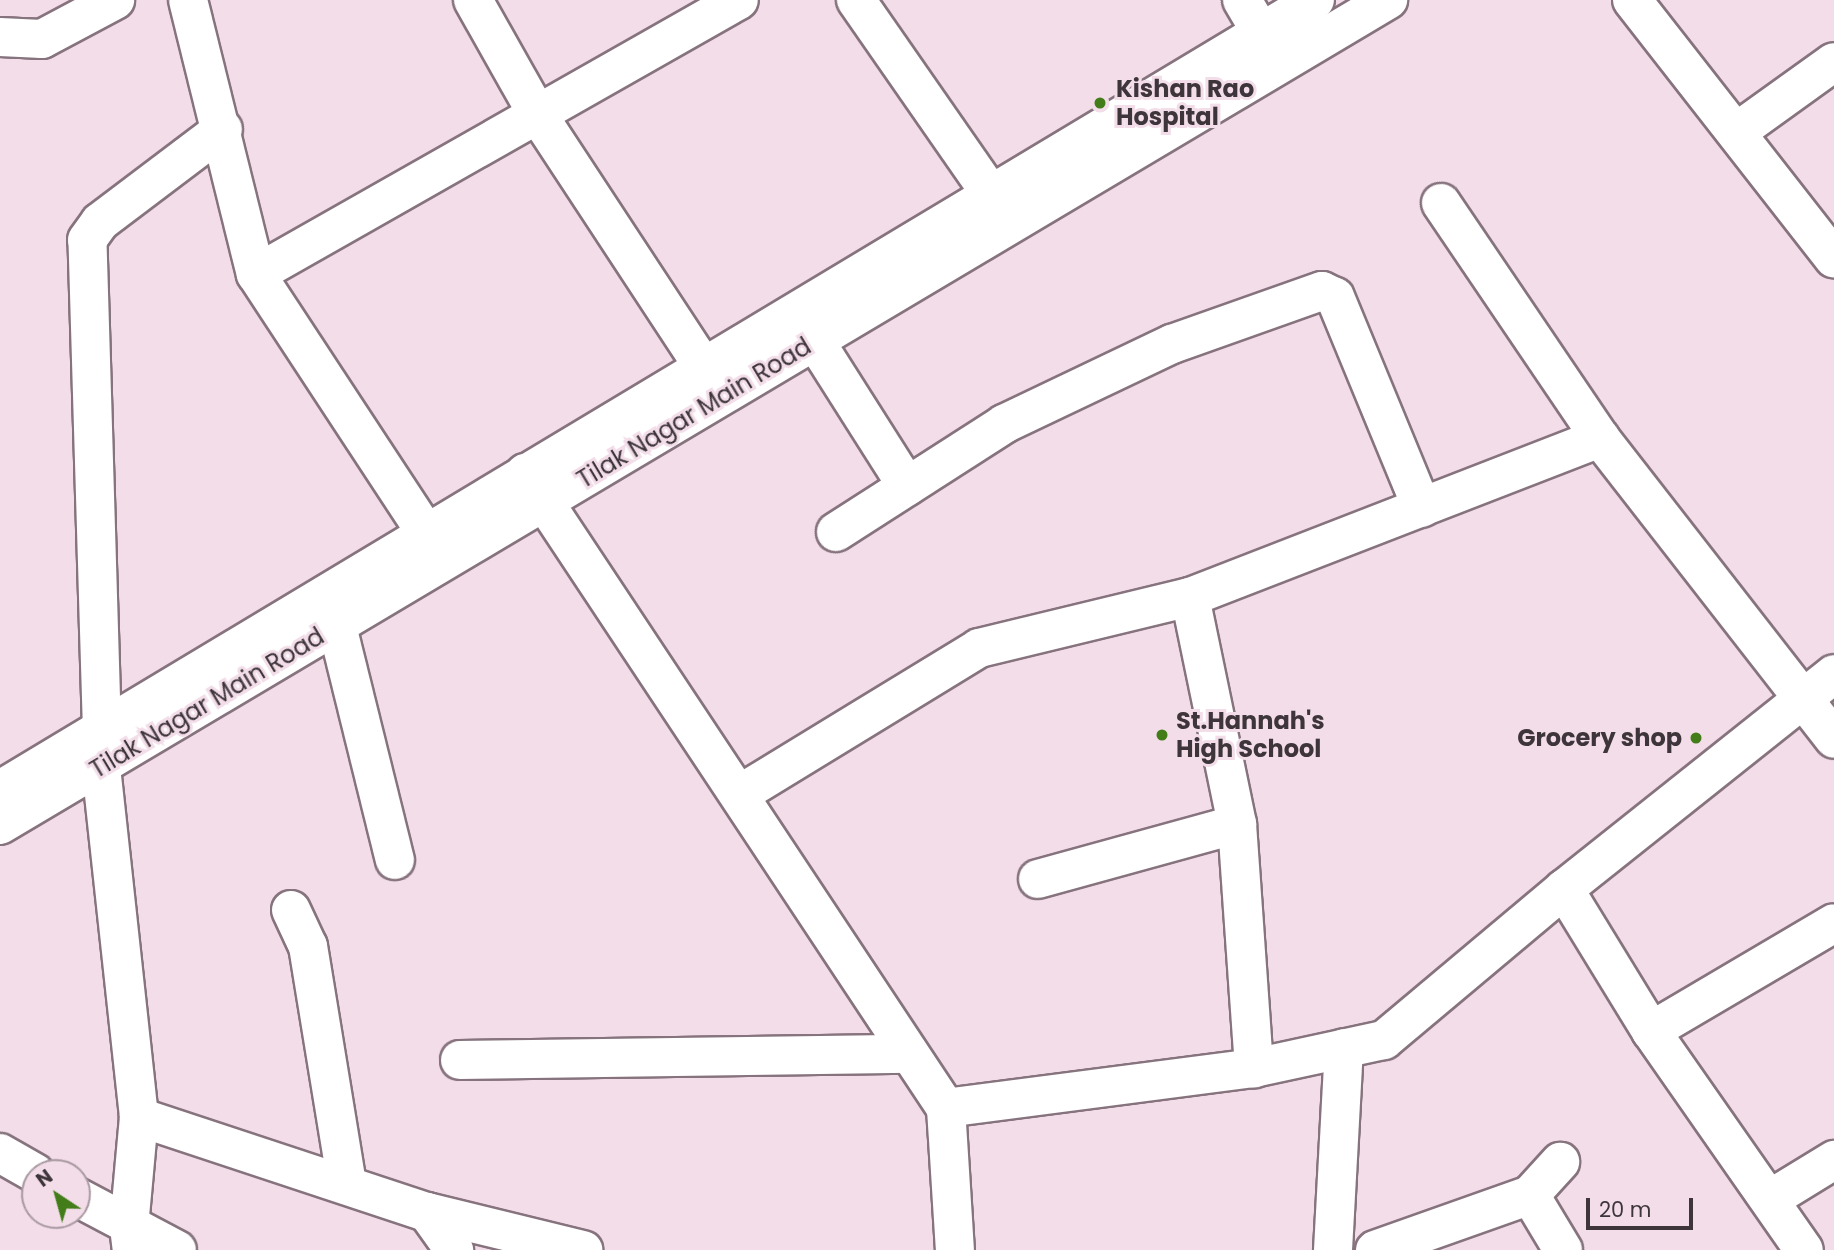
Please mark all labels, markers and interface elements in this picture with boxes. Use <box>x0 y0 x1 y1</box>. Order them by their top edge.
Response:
place label: Kishan Rao Hospital <box>1116 75 1254 131</box>
marker: Kishan Rao Hospital <box>1090 93 1110 113</box>
street label: Tilak Nagar Main Road <box>572 332 816 494</box>
street label: Tilak Nagar Main Road <box>85 622 329 784</box>
place label: St.Hannah's High School <box>1176 707 1325 763</box>
place label: Grocery shop <box>1517 724 1682 752</box>
marker: St.Hannah's High School <box>1154 727 1170 743</box>
marker: Grocery shop <box>1688 730 1704 746</box>
north arrow <box>21 1159 91 1229</box>
text: N <box>31 1163 58 1193</box>
scale bar <box>1589 1184 1696 1228</box>
text: 20 m <box>1599 1195 1652 1224</box>

